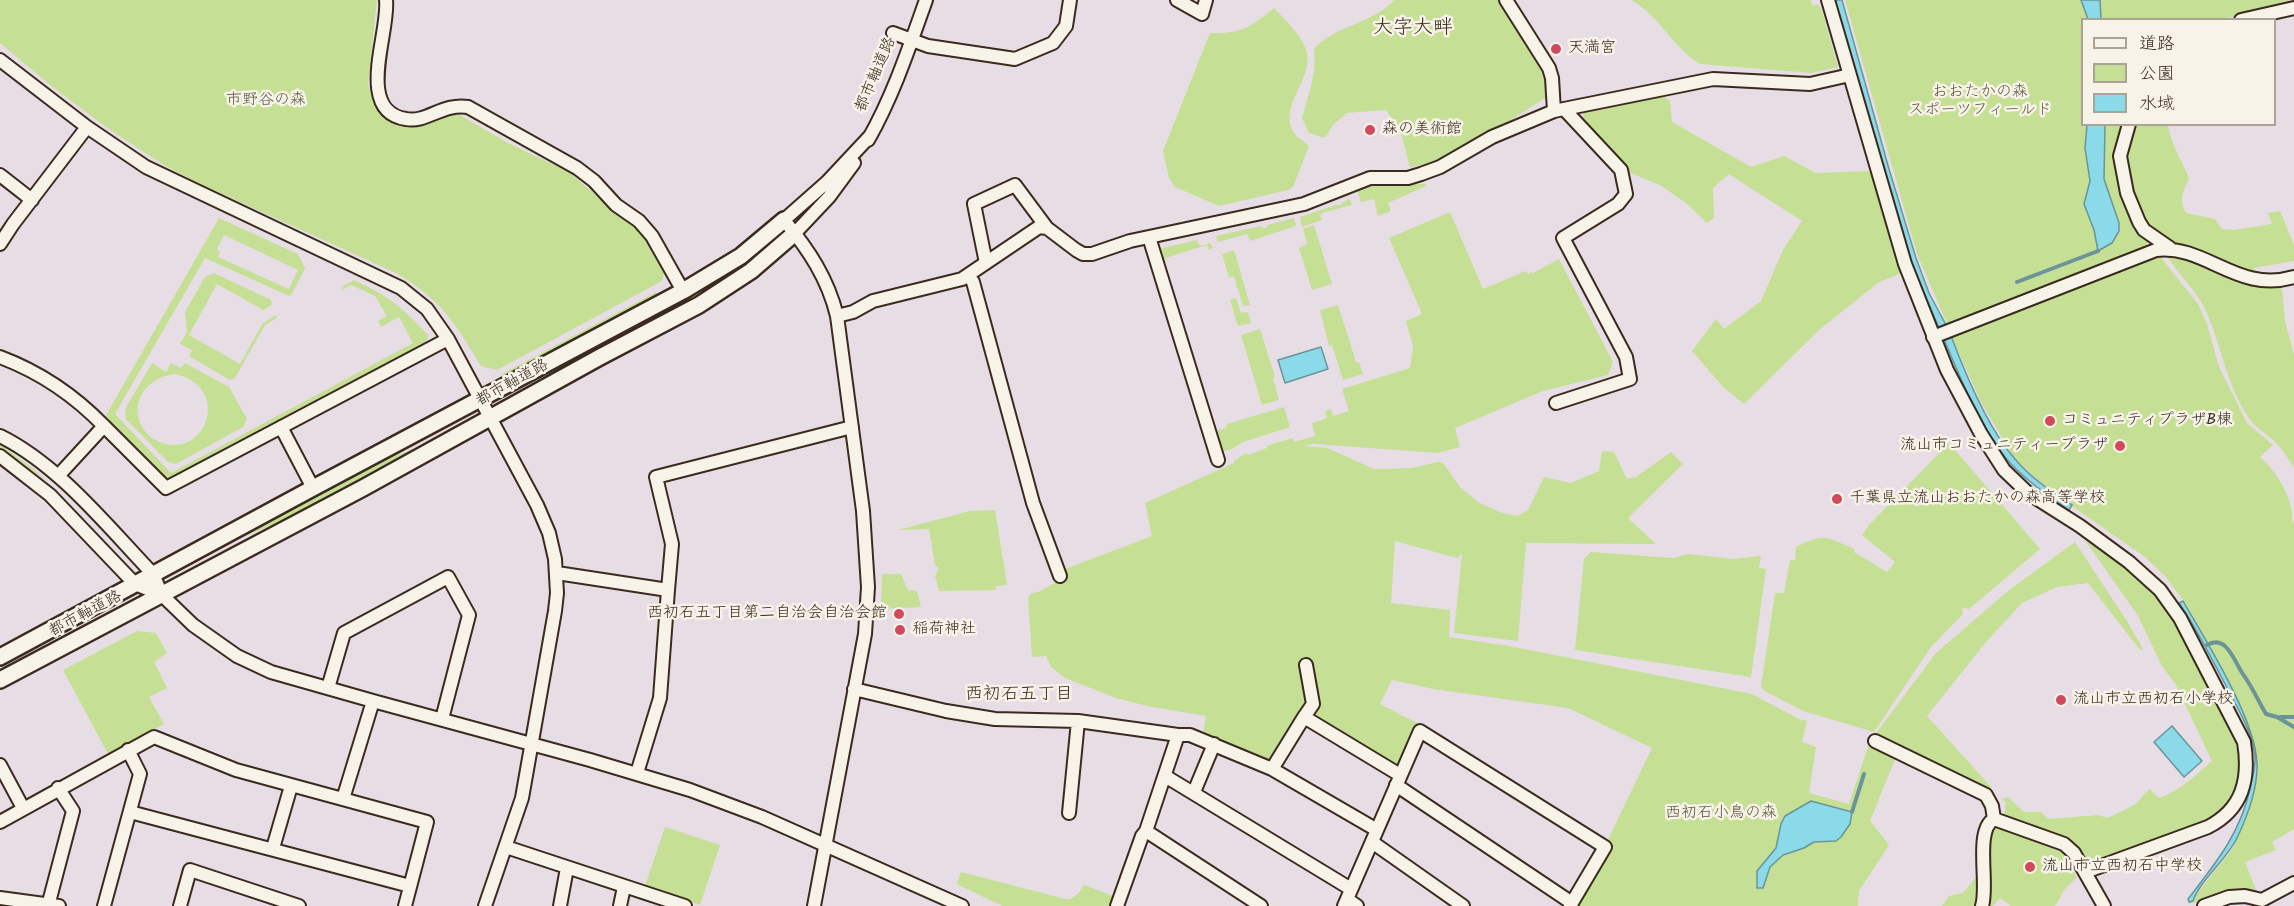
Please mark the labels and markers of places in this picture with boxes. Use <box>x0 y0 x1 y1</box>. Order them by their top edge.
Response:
place label: 天満宮 <box>1568 39 1616 59</box>
marker: 天満宮 <box>1549 42 1563 56</box>
place label: 森の美術館 <box>1382 120 1462 140</box>
marker: 森の美術館 <box>1363 123 1377 137</box>
place label: コミュニティプラザB棟 <box>2062 411 2232 431</box>
marker: コミュニティプラザB棟 <box>2043 414 2057 428</box>
place label: 流山市コミュニティープラザ <box>1900 436 2108 456</box>
marker: 流山市コミュニティープラザ <box>2113 439 2127 453</box>
place label: 千葉県立流山おおたかの森高等学校 <box>1849 489 2105 509</box>
marker: 千葉県立流山おおたかの森高等学校 <box>1830 492 1844 506</box>
place label: 西初石五丁目第二自治会自治会館 <box>647 604 887 624</box>
marker: 西初石五丁目第二自治会自治会館 <box>892 607 906 621</box>
place label: 稲荷神社 <box>912 620 976 640</box>
marker: 稲荷神社 <box>893 623 907 637</box>
place label: 流山市立西初石小学校 <box>2073 690 2233 710</box>
marker: 流山市立西初石小学校 <box>2054 693 2068 707</box>
place label: 流山市立西初石中学校 <box>2042 857 2202 877</box>
marker: 流山市立西初石中学校 <box>2023 860 2037 874</box>

